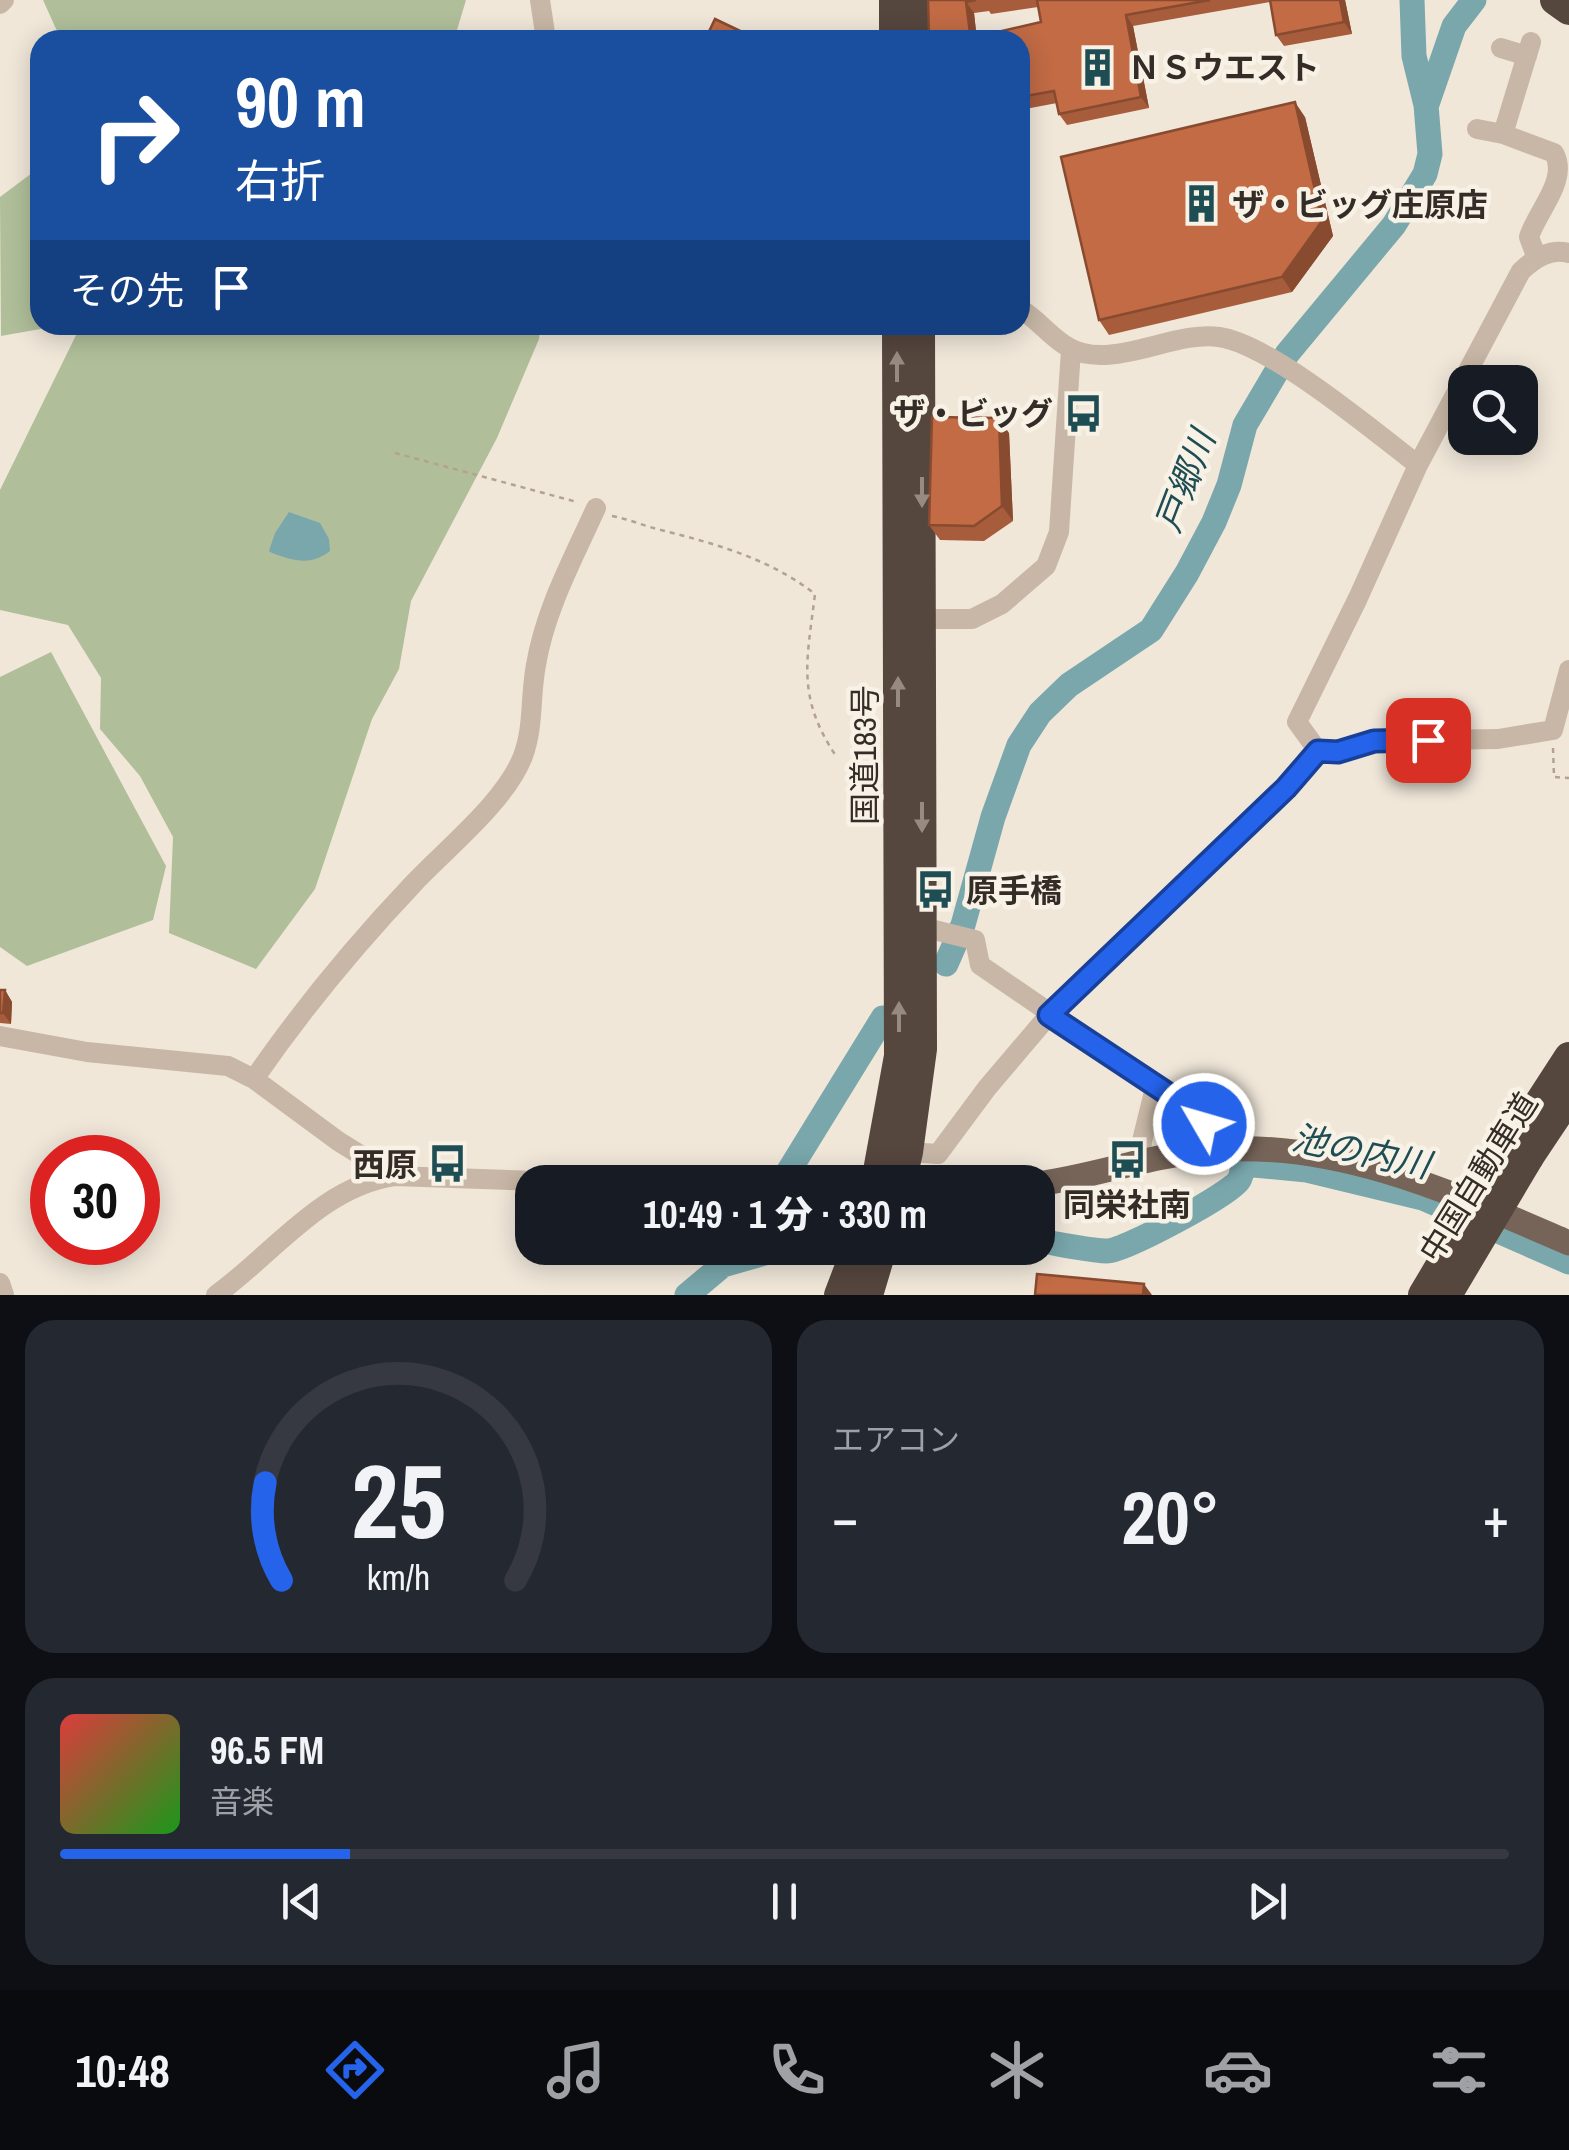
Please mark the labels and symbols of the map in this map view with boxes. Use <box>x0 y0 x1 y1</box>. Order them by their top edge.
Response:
building icon: ＮＳウエスト <box>1077 46 1119 88</box>
place label: ＮＳウエスト <box>1128 46 1320 89</box>
building icon: ザ・ビッグ庄原店 <box>1181 183 1223 225</box>
place label: ザ・ビッグ庄原店 <box>1232 183 1488 226</box>
one-way arrow <box>889 351 905 383</box>
place label: ザ・ビッグ <box>893 392 1053 435</box>
bus stop icon: ザ・ビッグ <box>1062 392 1104 434</box>
water label: 戸郷川 <box>1144 420 1227 538</box>
one-way arrow <box>914 477 930 509</box>
one-way arrow <box>890 676 906 708</box>
street label: 国道183号 <box>843 685 886 825</box>
pin <box>1386 698 1471 783</box>
one-way arrow <box>914 802 930 834</box>
bus stop icon: 原手橋 <box>915 869 957 911</box>
place label: 原手橋 <box>966 869 1062 912</box>
one-way arrow <box>891 1001 907 1033</box>
position arrow <box>1152 1072 1256 1176</box>
street label: 中国自動車道 <box>1409 1084 1547 1270</box>
water label: 池の内川 <box>1288 1113 1438 1189</box>
speed limit sign: 30 <box>30 1135 160 1265</box>
bus stop icon: 同栄社南 <box>1106 1138 1148 1180</box>
place label: 西原 <box>353 1143 417 1186</box>
bus stop icon: 西原 <box>426 1143 468 1185</box>
place label: 同栄社南 <box>1063 1183 1191 1226</box>

